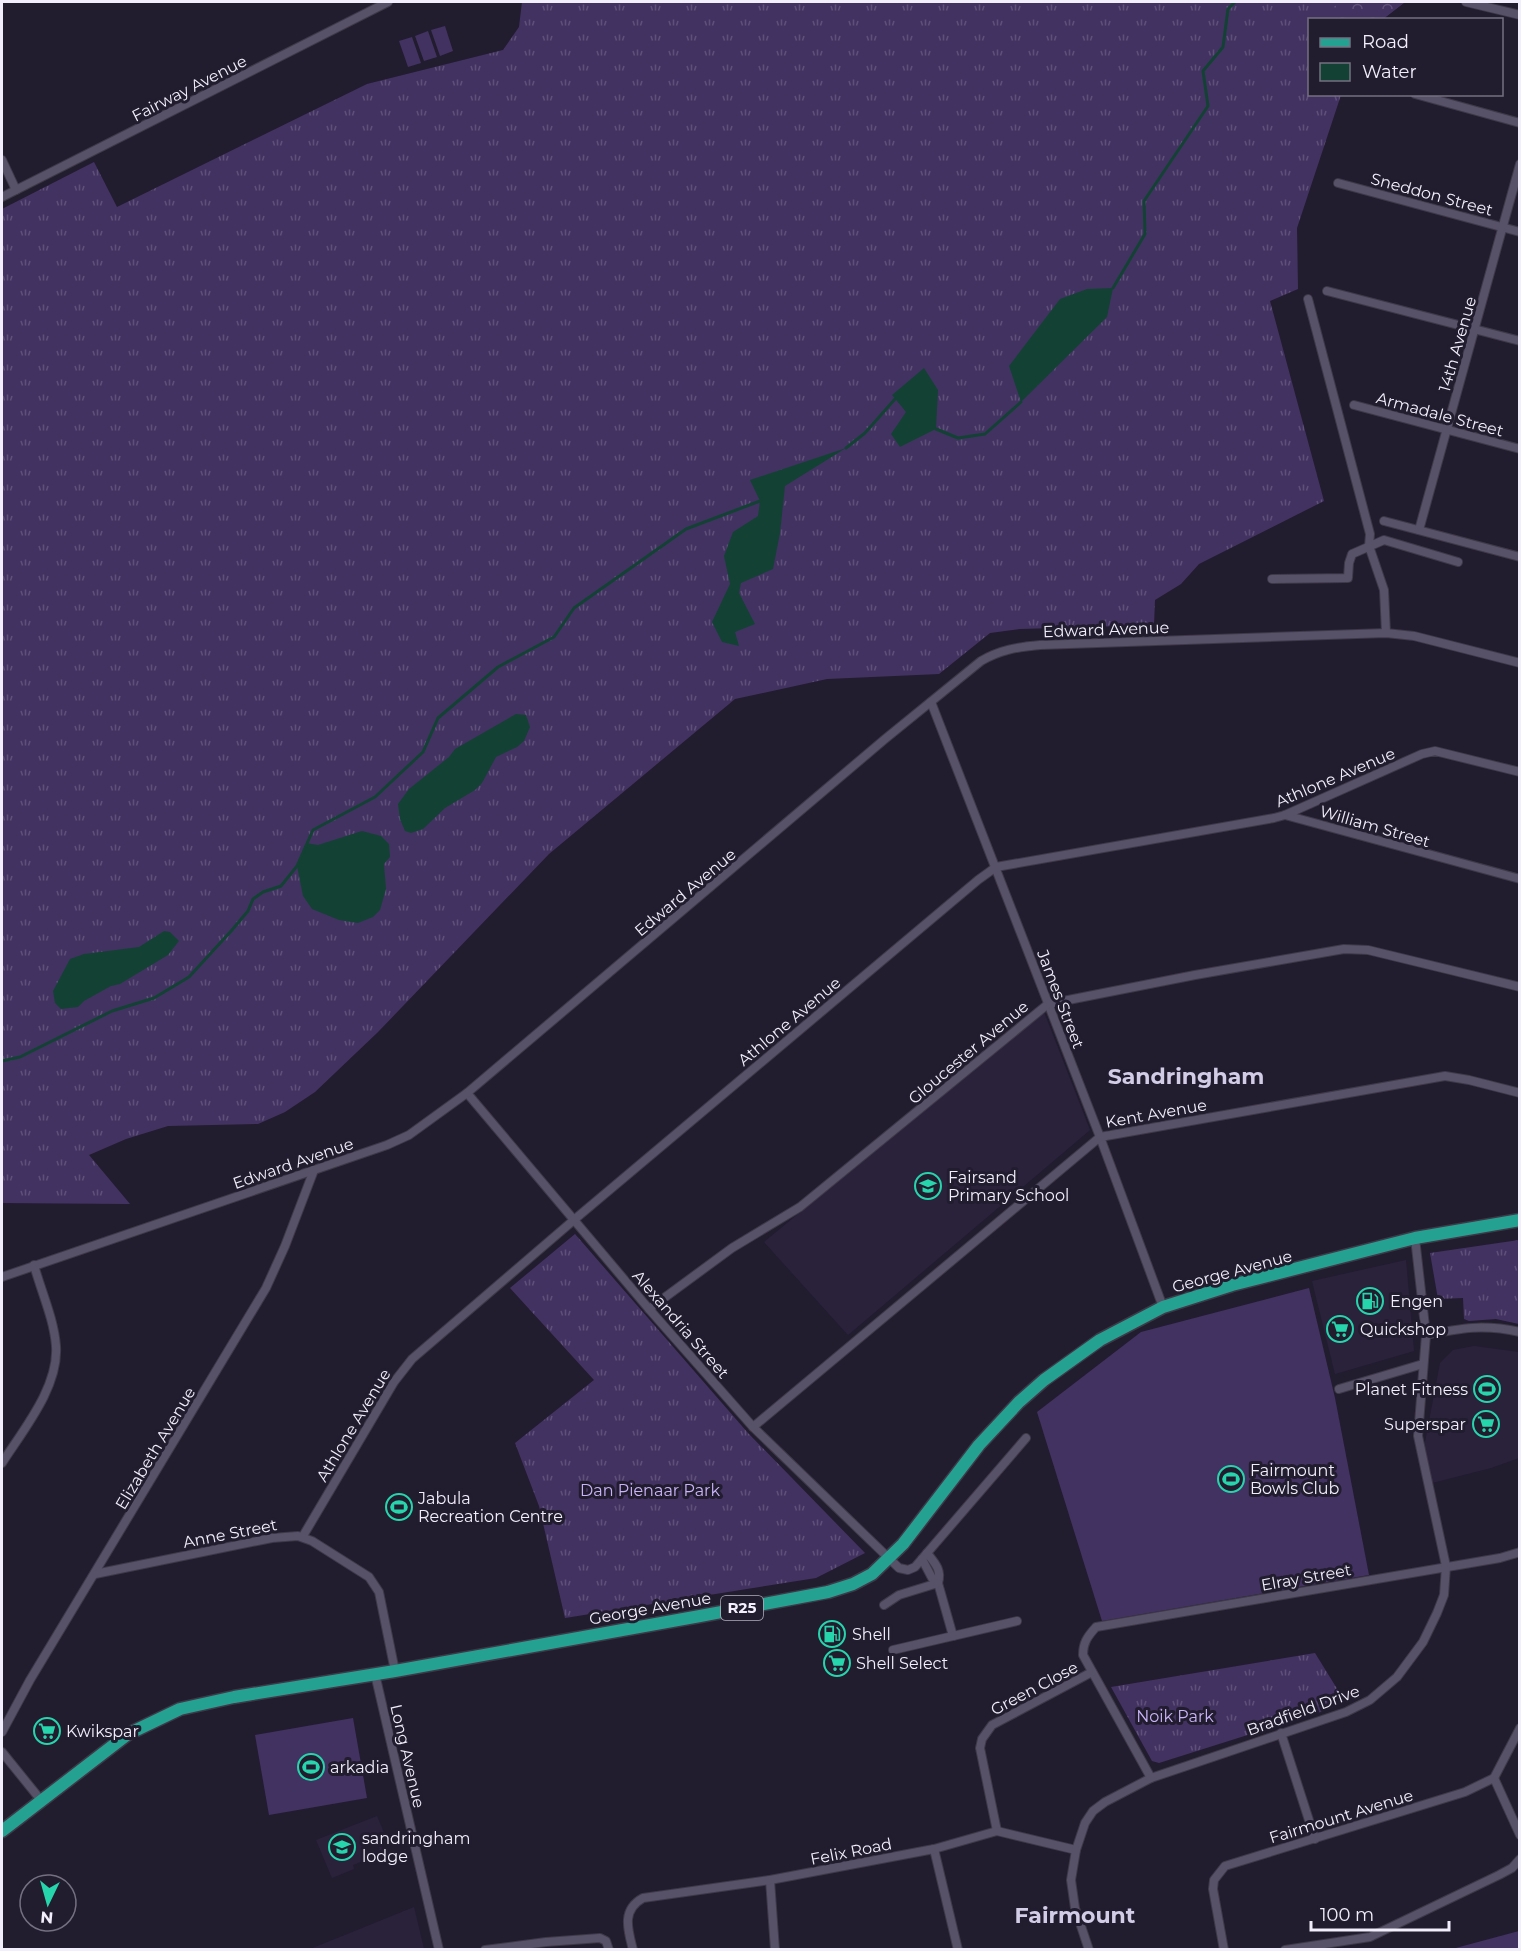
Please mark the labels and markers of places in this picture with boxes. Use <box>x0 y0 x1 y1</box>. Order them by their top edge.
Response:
place label: Fairsand Primary School <box>948 1168 1069 1205</box>
school or university icon: Fairsand Primary School <box>913 1171 943 1201</box>
fuel station icon: Engen <box>1355 1286 1385 1316</box>
place label: Engen <box>1390 1292 1443 1311</box>
supermarket icon: Quickshop <box>1325 1314 1355 1344</box>
place label: Quickshop <box>1360 1320 1446 1339</box>
sports icon: Planet Fitness <box>1472 1374 1502 1404</box>
place label: Planet Fitness <box>1355 1380 1468 1399</box>
supermarket icon: Superspar <box>1471 1409 1501 1439</box>
place label: Superspar <box>1384 1415 1466 1434</box>
place label: Fairmount Bowls Club <box>1250 1461 1340 1498</box>
sports icon: Fairmount Bowls Club <box>1216 1464 1246 1494</box>
place label: Jabula Recreation Centre <box>417 1489 563 1526</box>
sports icon: Jabula Recreation Centre <box>384 1492 414 1522</box>
fuel station icon: Shell <box>817 1619 847 1649</box>
place label: Shell <box>852 1625 891 1644</box>
supermarket icon: Shell Select <box>822 1648 852 1678</box>
place label: Shell Select <box>856 1654 949 1673</box>
supermarket icon: Kwikspar <box>32 1716 62 1746</box>
place label: Kwikspar <box>66 1722 139 1741</box>
sports icon: arkadia <box>296 1752 326 1782</box>
place label: arkadia <box>330 1758 389 1777</box>
place label: sandringham lodge <box>362 1829 471 1866</box>
school or university icon: sandringham lodge <box>327 1832 357 1862</box>

